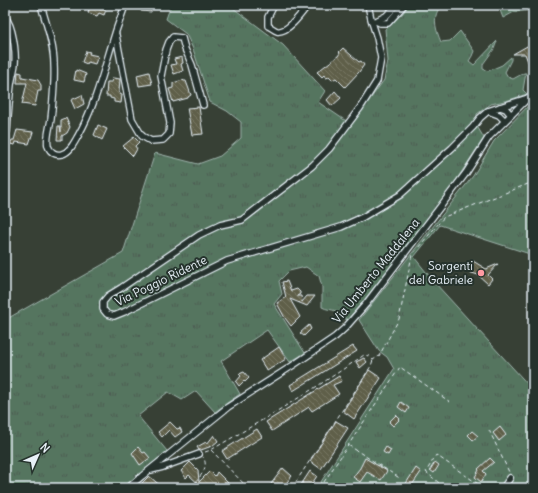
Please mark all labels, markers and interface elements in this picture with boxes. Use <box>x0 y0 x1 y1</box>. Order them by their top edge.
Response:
street label: Via Umberto Maddalena <box>329 215 423 326</box>
street label: Via Poggio Ridente <box>112 252 209 309</box>
place label: Sorgenti del Gabriele <box>409 258 473 287</box>
marker: Sorgenti del Gabriele <box>476 268 486 278</box>
north arrow <box>18 435 58 475</box>
text: N <box>37 440 53 456</box>

